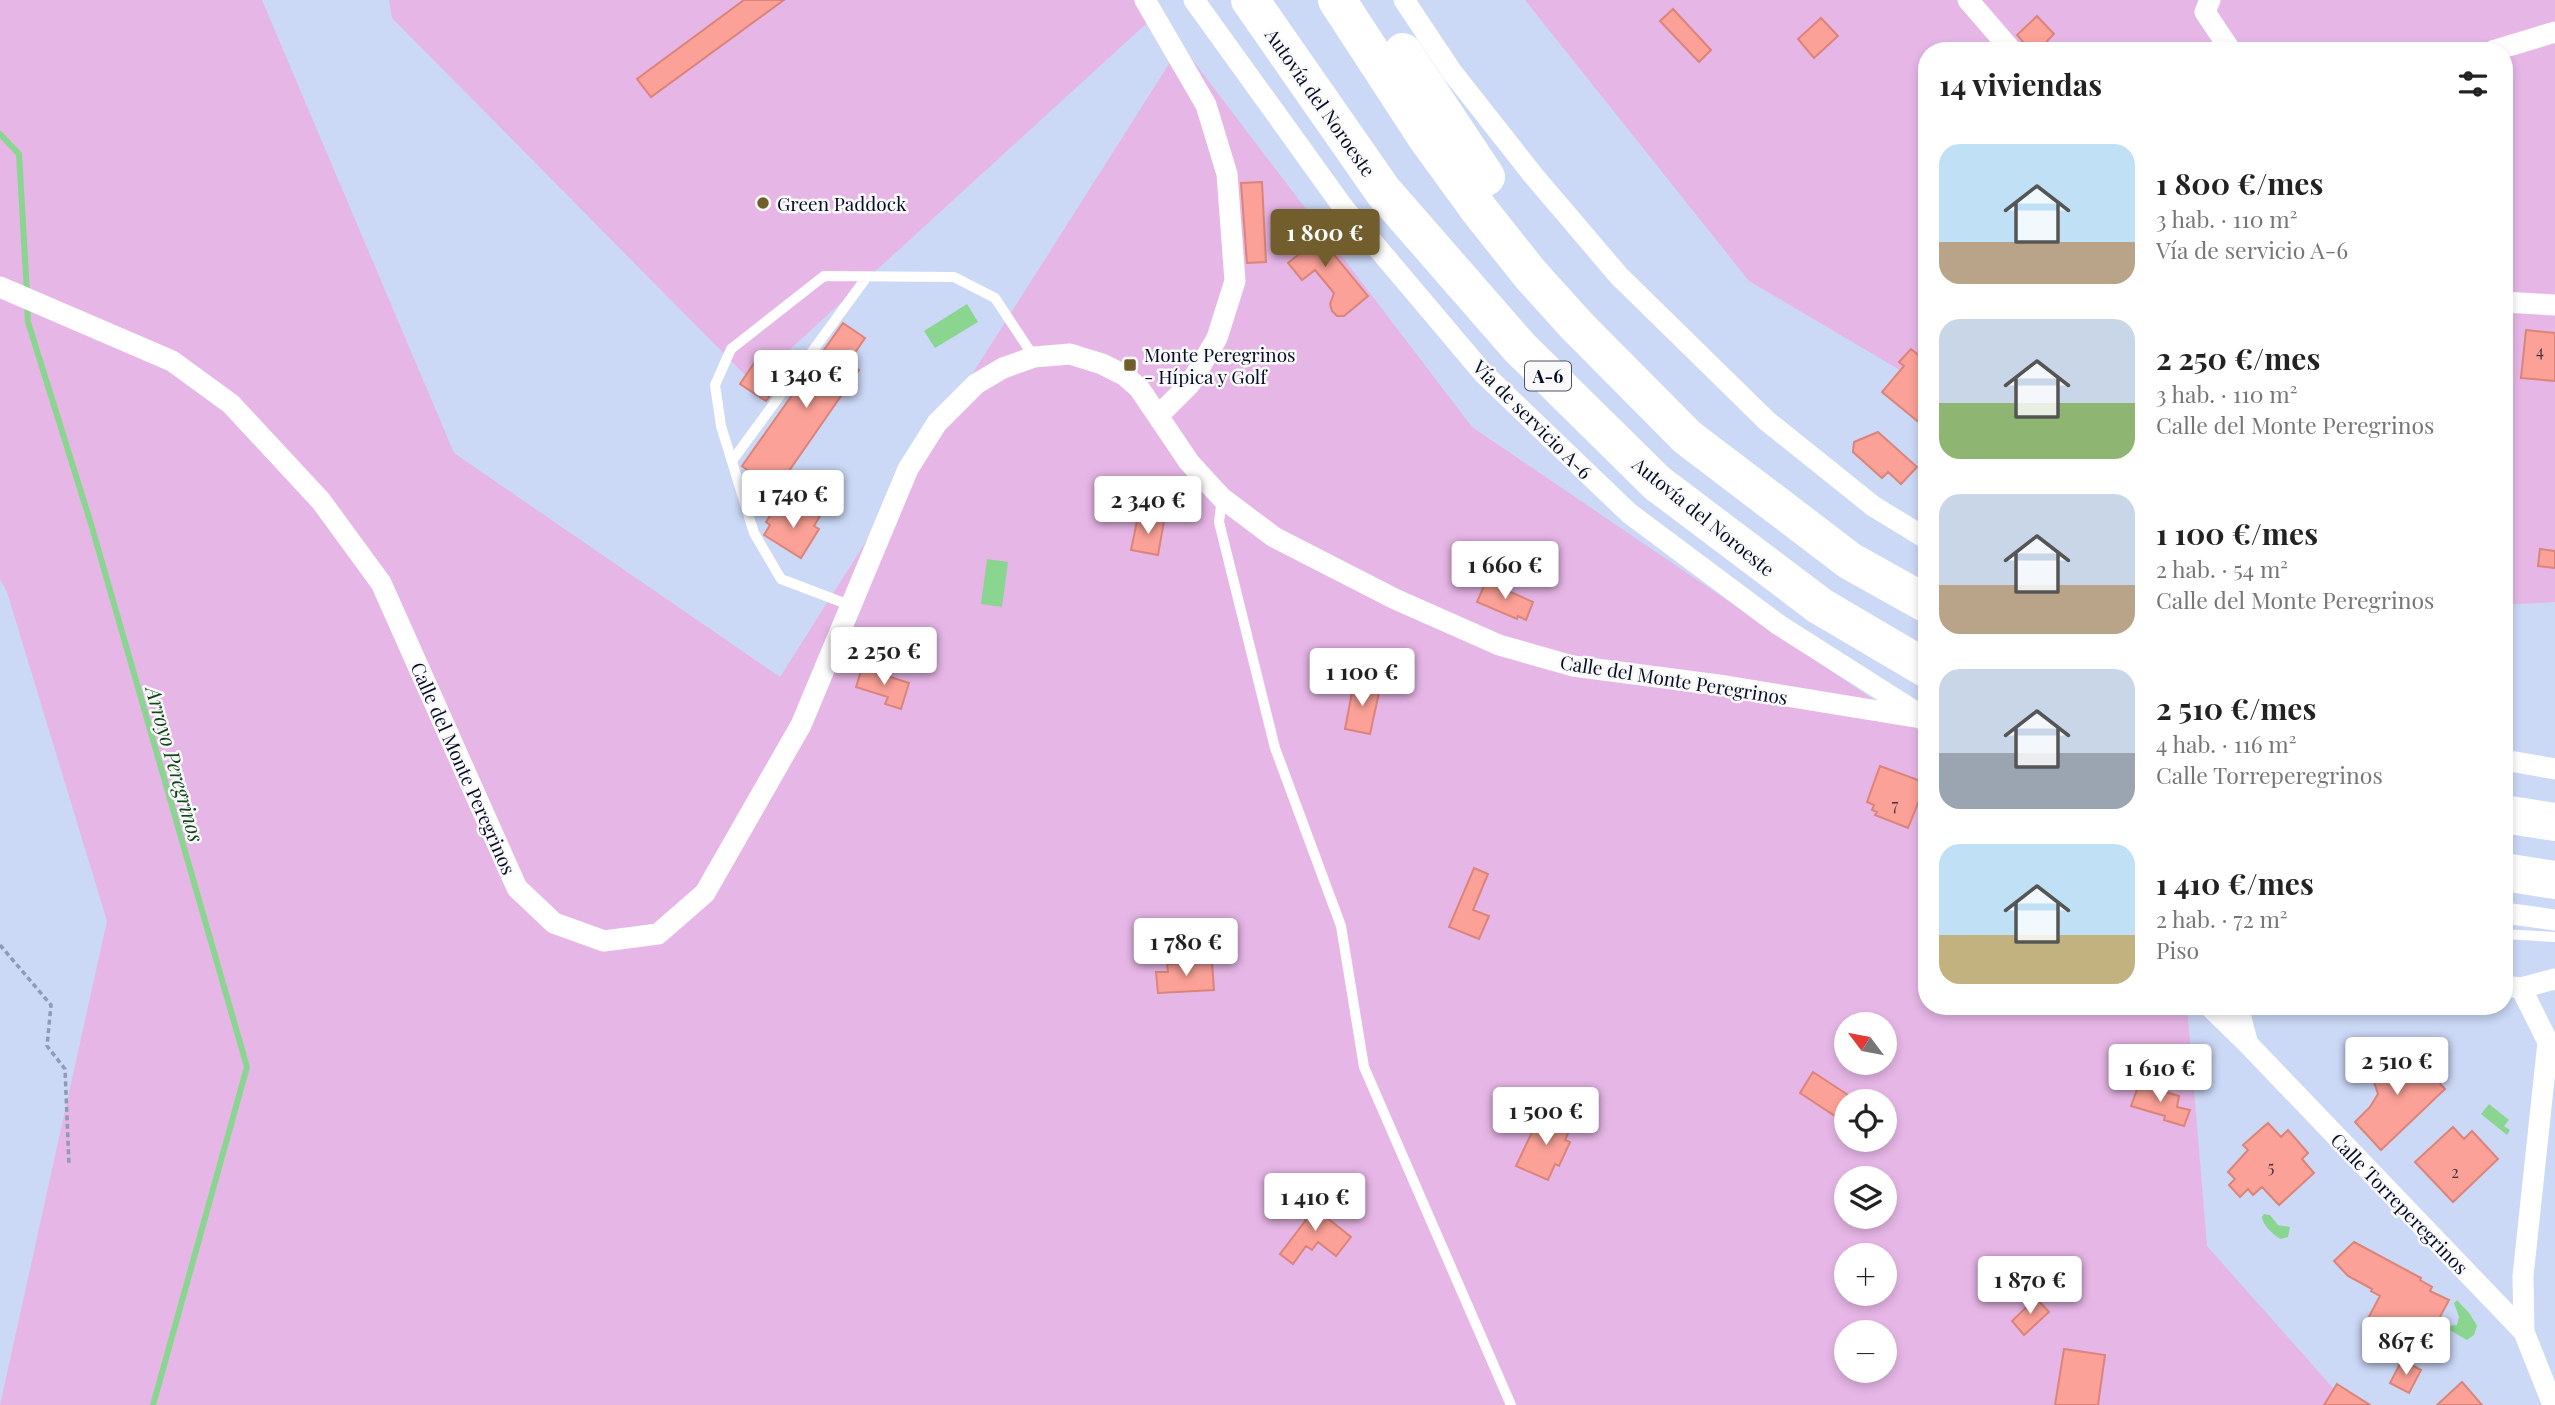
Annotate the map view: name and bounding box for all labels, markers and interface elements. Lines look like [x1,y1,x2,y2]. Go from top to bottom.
street label: Autovía del Noroeste [1259,22,1382,181]
text: 14 viviendas [1939,64,2102,104]
icon: filters [2454,65,2492,103]
text: 1 800 €/mes [2156,163,2323,203]
icon: home [1995,172,2079,256]
place label: Green Paddock [777,190,907,216]
marker: Green Paddock [755,195,771,211]
text: 3 hab. · 110 m² [2156,203,2297,234]
pin: 1 800 € [1260,210,1390,269]
text: 1 800 € [1287,216,1363,247]
text: Vía de servicio A-6 [2156,234,2348,265]
text: 2 250 €/mes [2156,338,2320,378]
house number: 4 [2536,340,2544,361]
place label: Monte Peregrinos - Hípica y Golf [1144,341,1296,389]
icon: home [1995,347,2079,431]
pin: 1 340 € [741,350,871,410]
street label: Vía de servicio A-6 [1467,353,1598,484]
text: 1 340 € [770,357,842,388]
marker: Monte Peregrinos - Hípica y Golf [1122,357,1138,373]
road number: A-6 [1525,362,1571,390]
text: 3 hab. · 110 m² [2156,378,2297,409]
text: Calle del Monte Peregrinos [2156,409,2434,440]
street label: Autovía del Noroeste [1627,450,1780,581]
pin: 1 740 € [728,470,858,530]
pin: 2 340 € [1083,476,1213,536]
text: 1 740 € [758,477,828,508]
text: 2 340 € [1110,483,1186,514]
text: 1 100 €/mes [2156,513,2318,553]
icon: home [1995,522,2079,606]
pin: 1 660 € [1440,542,1570,601]
text: 1 660 € [1468,548,1542,579]
text: 2 hab. · 54 m² [2156,553,2288,584]
text: Calle del Monte Peregrinos [2156,584,2434,615]
pin: 2 250 € [819,628,949,687]
text: 2 250 € [847,634,921,665]
pin: 1 100 € [1297,648,1427,708]
street label: Calle del Monte Peregrinos [1558,648,1790,710]
text: 1 100 € [1326,655,1398,686]
street label: Calle del Monte Peregrinos [405,658,523,878]
water label: Arroyo Peregrinos [140,681,212,845]
text: 2 510 €/mes [2156,688,2316,728]
icon: home [1995,697,2079,781]
text: 4 hab. · 116 m² [2156,728,2296,759]
text: Calle Torreperegrinos [2156,759,2383,790]
house number: 7 [1892,794,1899,815]
text: 1 410 €/mes [2156,863,2314,903]
icon: home [1995,872,2079,956]
text: 2 hab. · 72 m² [2156,903,2288,934]
pin: 1 780 € [1121,918,1251,978]
text: 1 780 € [1150,925,1222,956]
text: Piso [2156,934,2199,965]
north arrow [1834,1012,1897,1074]
map controls [1834,1012,1897,1383]
pin: 2 510 € [2332,1038,2462,1097]
pin: 1 610 € [2095,1044,2225,1104]
text: 2 510 € [2361,1044,2433,1075]
text: 1 610 € [2125,1051,2195,1082]
pin: 1 500 € [1481,1088,1611,1147]
button: locate [1834,1089,1897,1152]
text: 1 500 € [1509,1094,1583,1125]
street label: Calle Torreperegrinos [2326,1127,2474,1279]
house number: 5 [2268,1156,2274,1177]
house number: 2 [2451,1161,2459,1182]
button: layers [1834,1166,1897,1229]
pin: 1 410 € [1250,1174,1380,1233]
text: 1 410 € [1280,1180,1350,1211]
button: + [1834,1243,1897,1306]
pin: 1 870 € [1965,1256,2095,1316]
text: 1 870 € [1994,1263,2066,1294]
pin: 867 € [2357,1318,2455,1377]
button: − [1834,1320,1897,1383]
text: 867 € [2378,1324,2434,1355]

